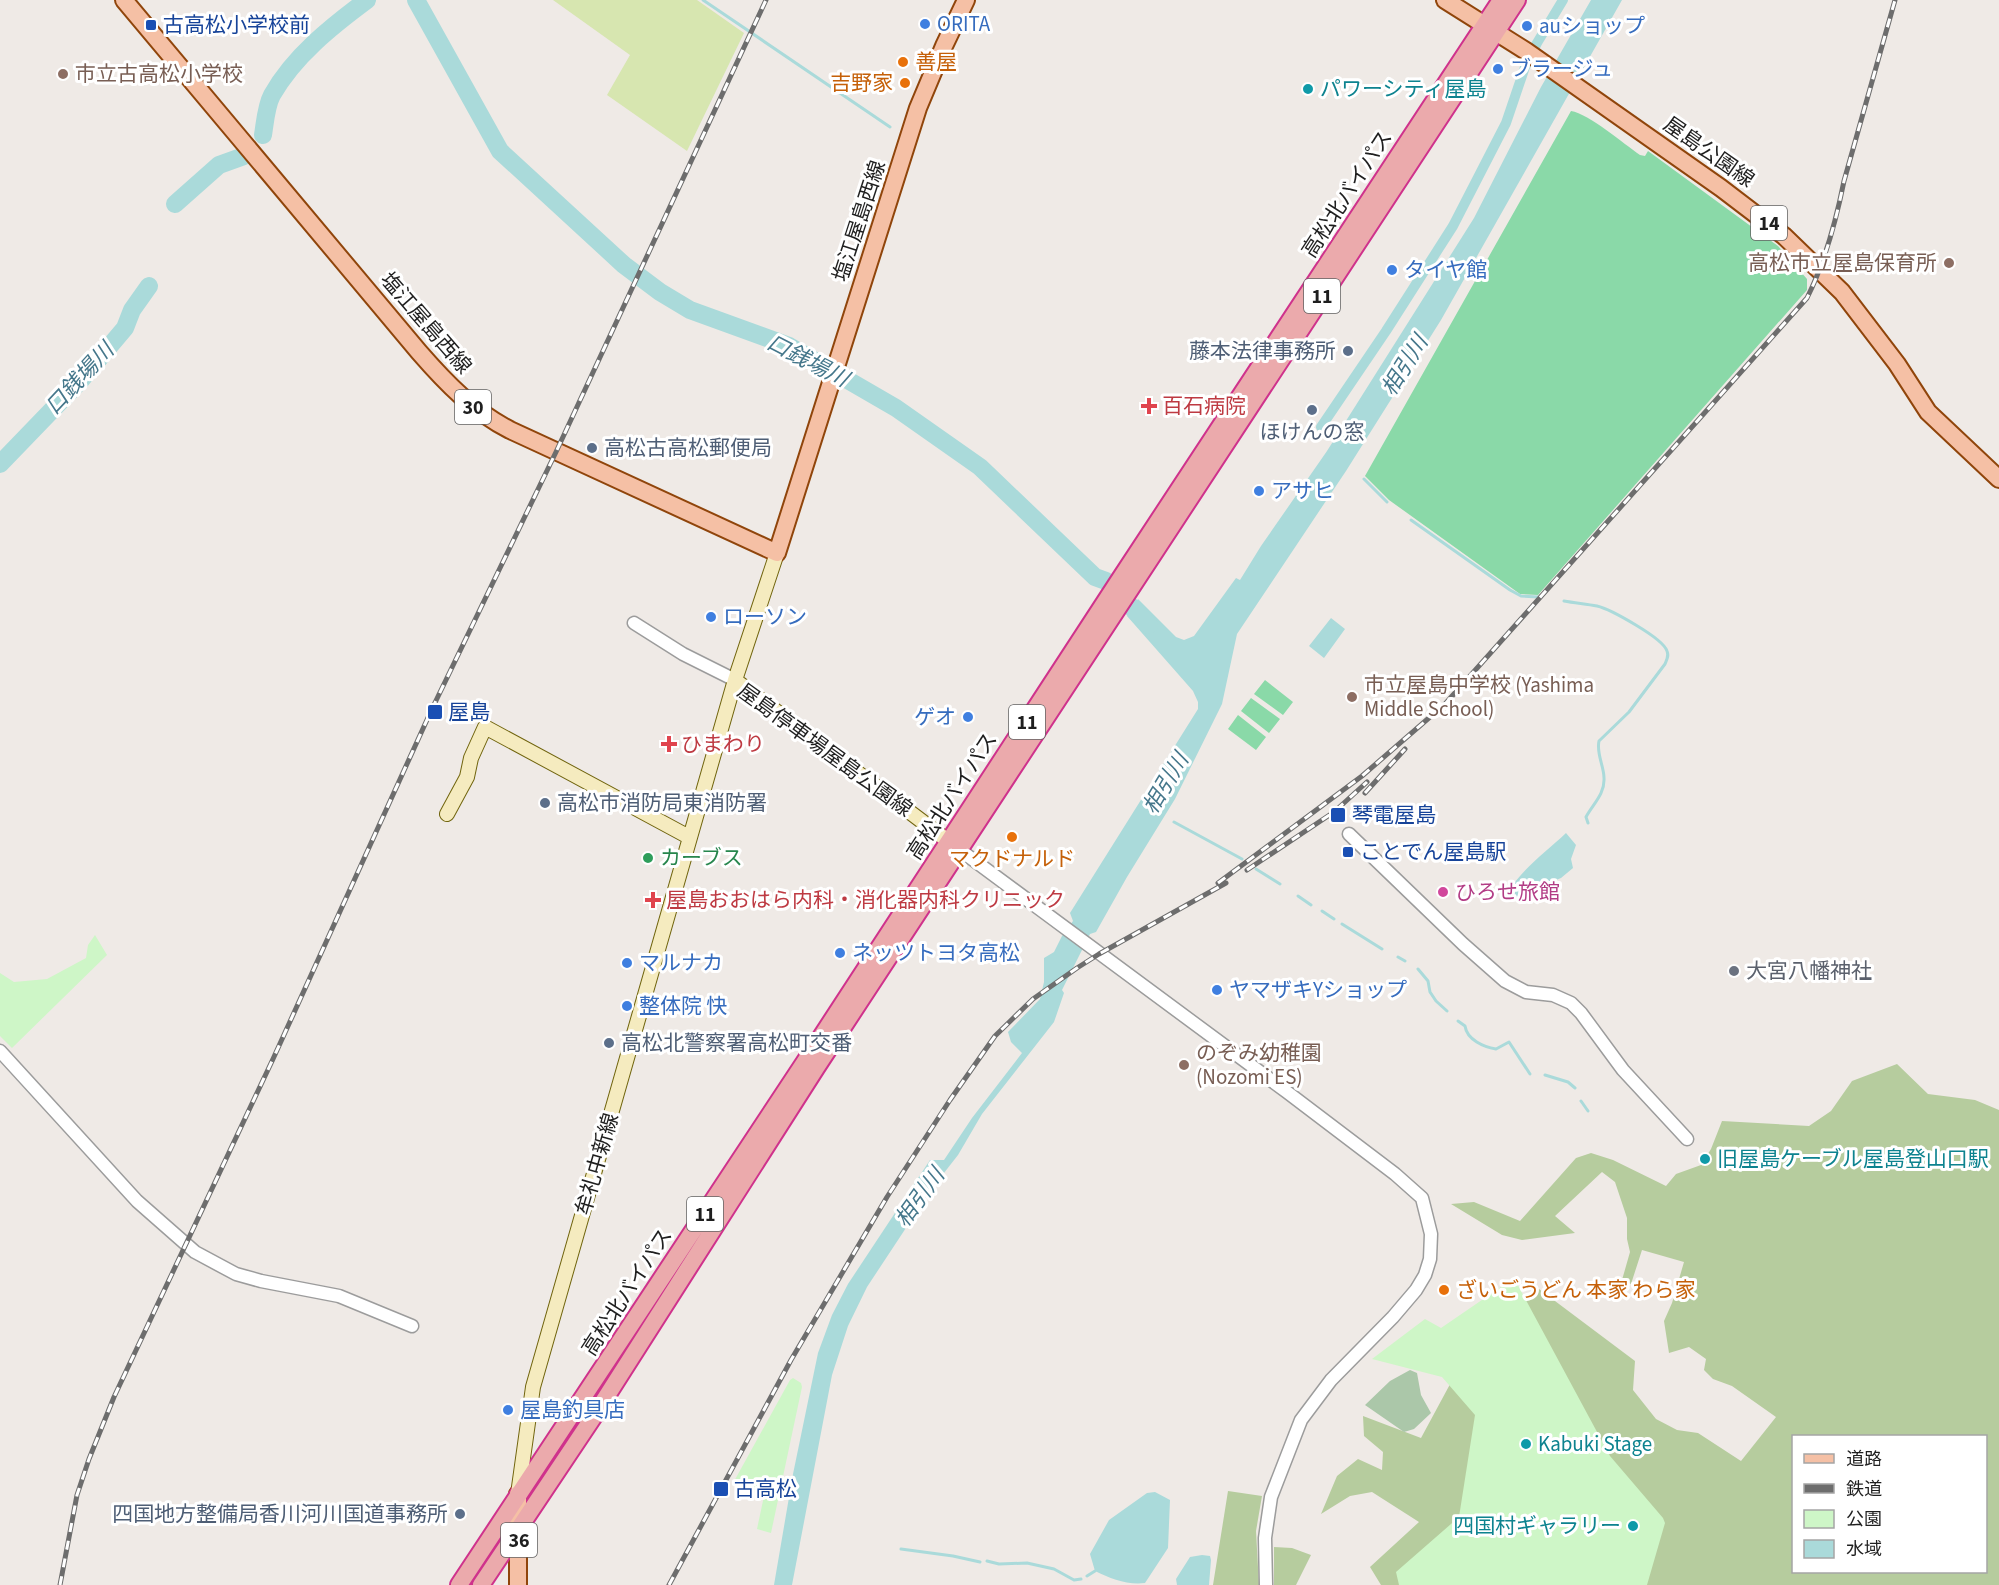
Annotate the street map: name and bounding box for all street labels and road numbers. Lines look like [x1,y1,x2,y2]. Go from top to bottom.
street label: 屋島公園線 [1657,110,1761,194]
street label: 高松北バイパス [1294,124,1400,264]
street label: 塩江屋島西線 [825,156,893,286]
road number: 14 [1751,206,1787,240]
street label: 塩江屋島西線 [373,266,479,380]
road number: 11 [1304,279,1340,313]
road number: 30 [455,390,491,424]
street label: 屋島停車場屋島公園線 [731,676,919,824]
road number: 11 [1009,705,1045,739]
street label: 高松北バイパス [899,726,1005,866]
street label: 牟礼中新線 [568,1109,626,1219]
road number: 11 [687,1197,723,1231]
street label: 高松北バイパス [574,1222,680,1362]
road number: 36 [501,1523,537,1557]

